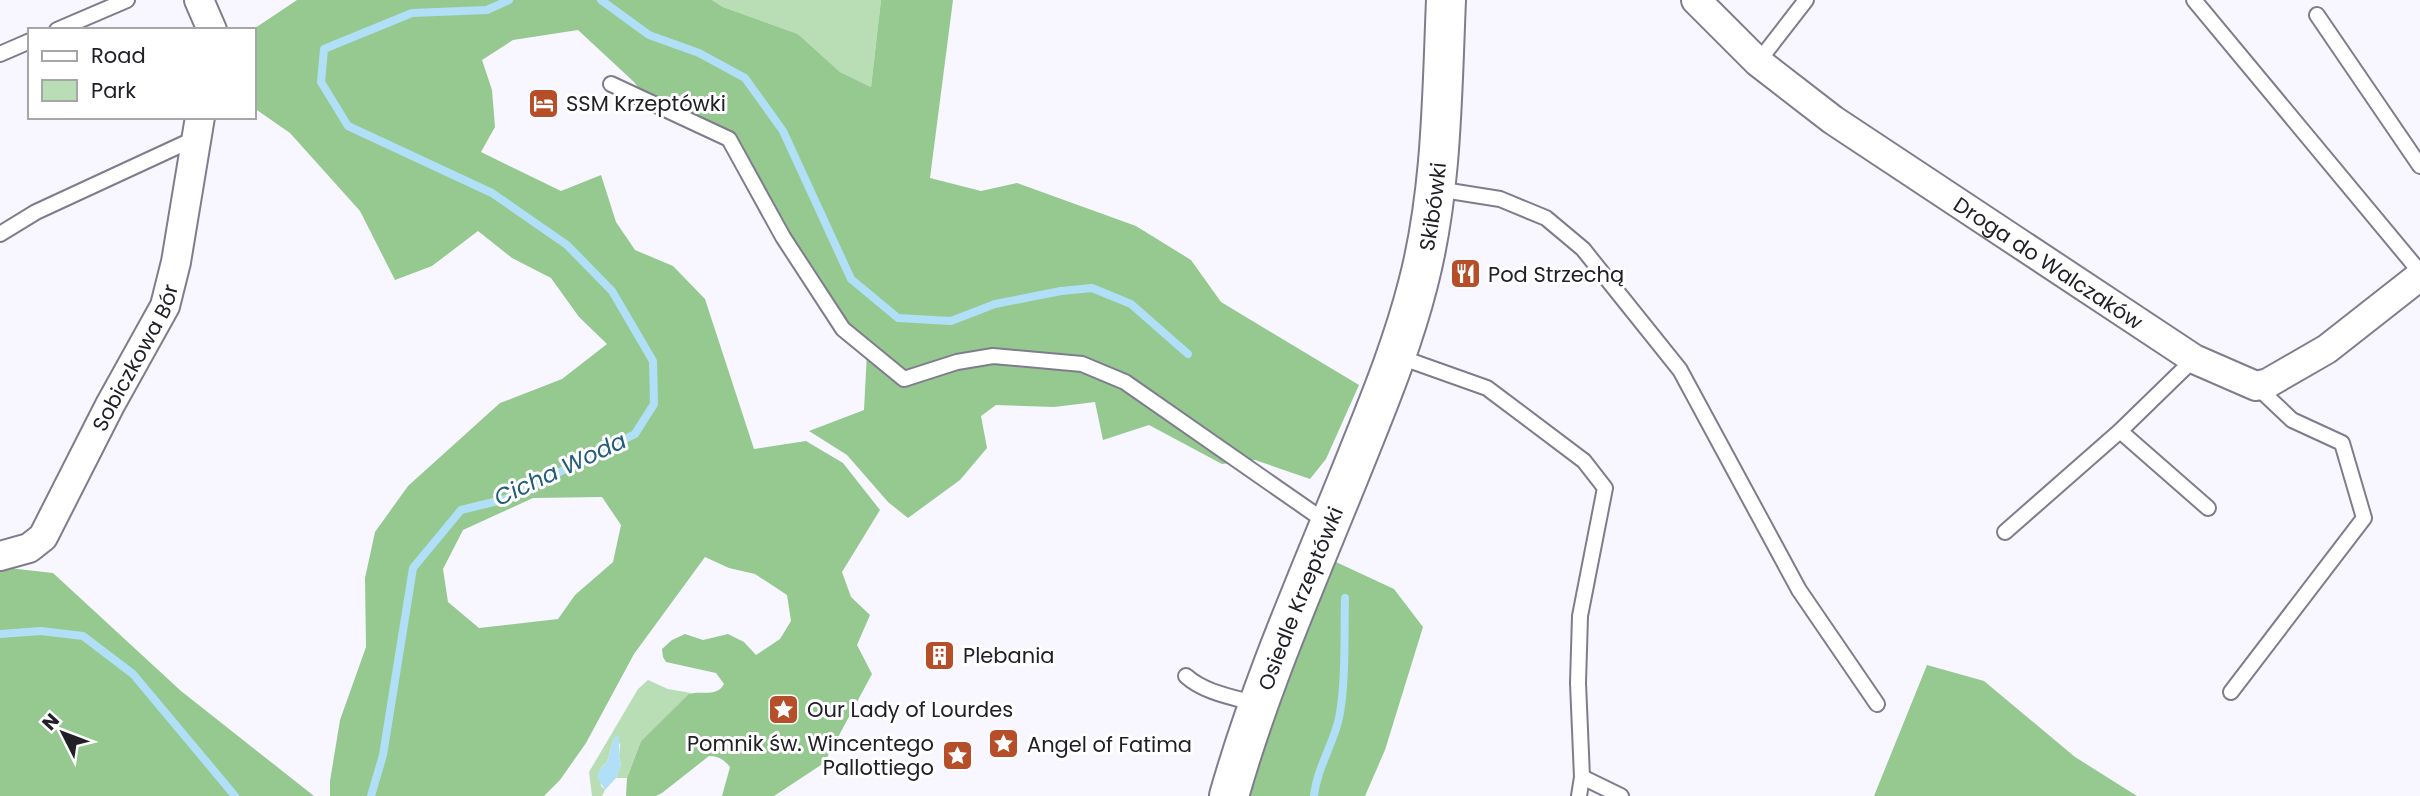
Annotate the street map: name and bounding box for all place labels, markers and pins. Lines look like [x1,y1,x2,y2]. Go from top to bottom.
hotel icon: SSM Krzeptówki [526,86,560,120]
place label: SSM Krzeptówki [566,89,726,118]
restaurant icon: Pod Strzechą [1448,257,1482,291]
place label: Pod Strzechą [1488,260,1624,289]
building icon: Plebania [923,638,957,672]
place label: Plebania [963,641,1055,670]
place icon: Our Lady of Lourdes [767,692,801,726]
place label: Our Lady of Lourdes [807,695,1013,724]
place icon: Angel of Fatima [987,727,1021,761]
place label: Pomnik św. Wincentego Pallottiego [687,729,934,782]
place label: Angel of Fatima [1027,730,1192,759]
place icon: Pomnik św. Wincentego Pallottiego [940,738,974,772]

